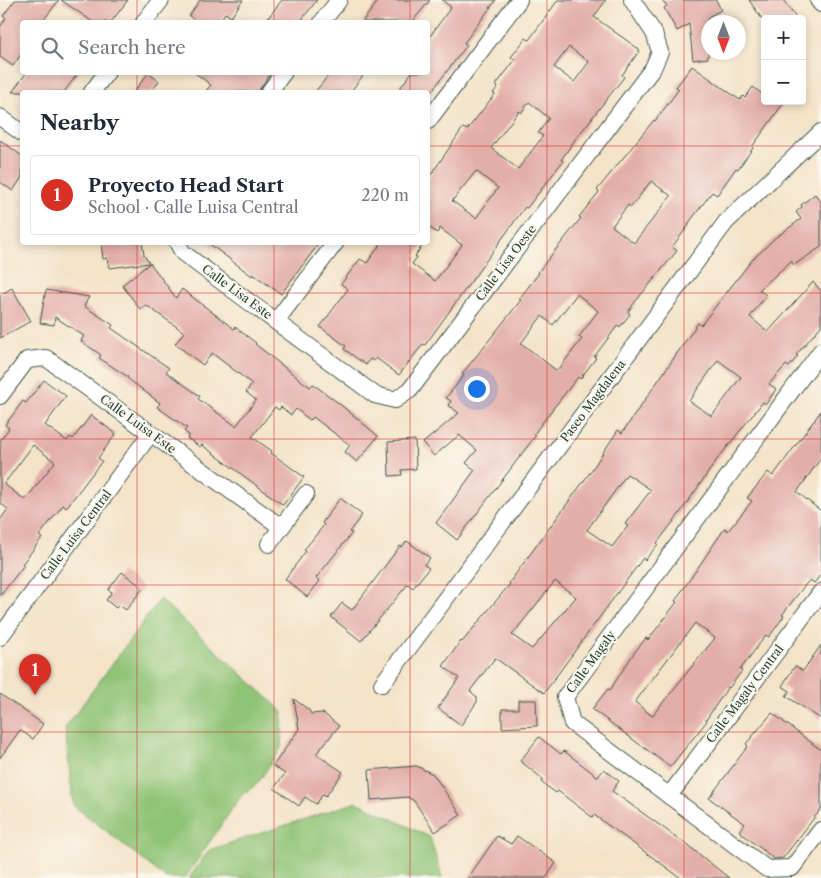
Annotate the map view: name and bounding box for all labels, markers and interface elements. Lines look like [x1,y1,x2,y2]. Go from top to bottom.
north arrow [701,15,746,60]
map controls [761,15,806,105]
button: + [761,15,806,60]
search box [20,20,430,75]
icon: search [38,34,66,62]
text: Search here [78,36,186,59]
button: − [761,60,806,105]
text: Nearby [40,110,119,135]
text: Proyecto Head Start [88,174,284,197]
text: 1 [53,185,61,205]
text: 220 m [361,185,409,205]
text: School · Calle Luisa Central [88,197,298,217]
street label: Calle Lisa Oeste [472,221,539,304]
street label: Calle Lisa Este [199,261,276,322]
street label: Paseo Magdalena [557,356,629,445]
your location [464,376,490,402]
street label: Calle Luisa Este [97,391,180,456]
street label: Calle Luisa Central [37,486,115,583]
street label: Calle Magaly [563,627,619,696]
street label: Calle Magaly Central [703,641,787,746]
pin: 1 [19,654,51,695]

